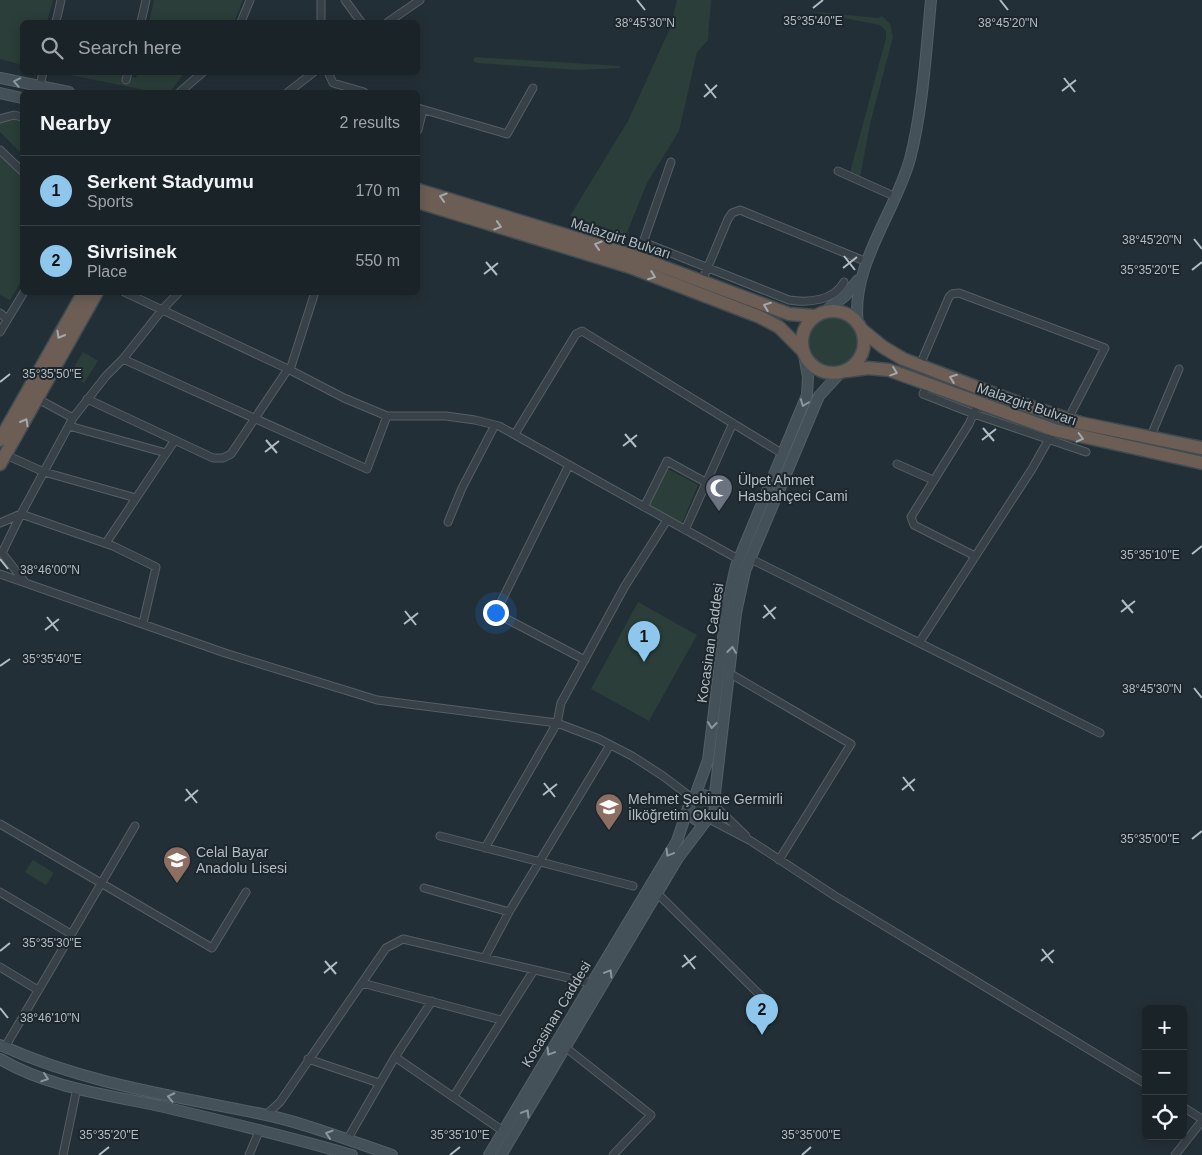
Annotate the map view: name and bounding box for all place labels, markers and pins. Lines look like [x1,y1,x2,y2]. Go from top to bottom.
place label: Ülpet Ahmet Hasbahçeci Cami [738,471,848,504]
mosque icon: Ülpet Ahmet Hasbahçeci Cami [704,473,734,512]
pin: 1 [628,621,660,662]
place label: Mehmet Şehime Germirli İlköğretim Okulu [628,791,783,823]
school or university icon: Mehmet Şehime Germirli İlköğretim Okulu [594,792,624,831]
place label: Celal Bayar Anadolu Lisesi [196,844,287,876]
school or university icon: Celal Bayar Anadolu Lisesi [162,845,192,884]
pin: 2 [746,994,778,1035]

